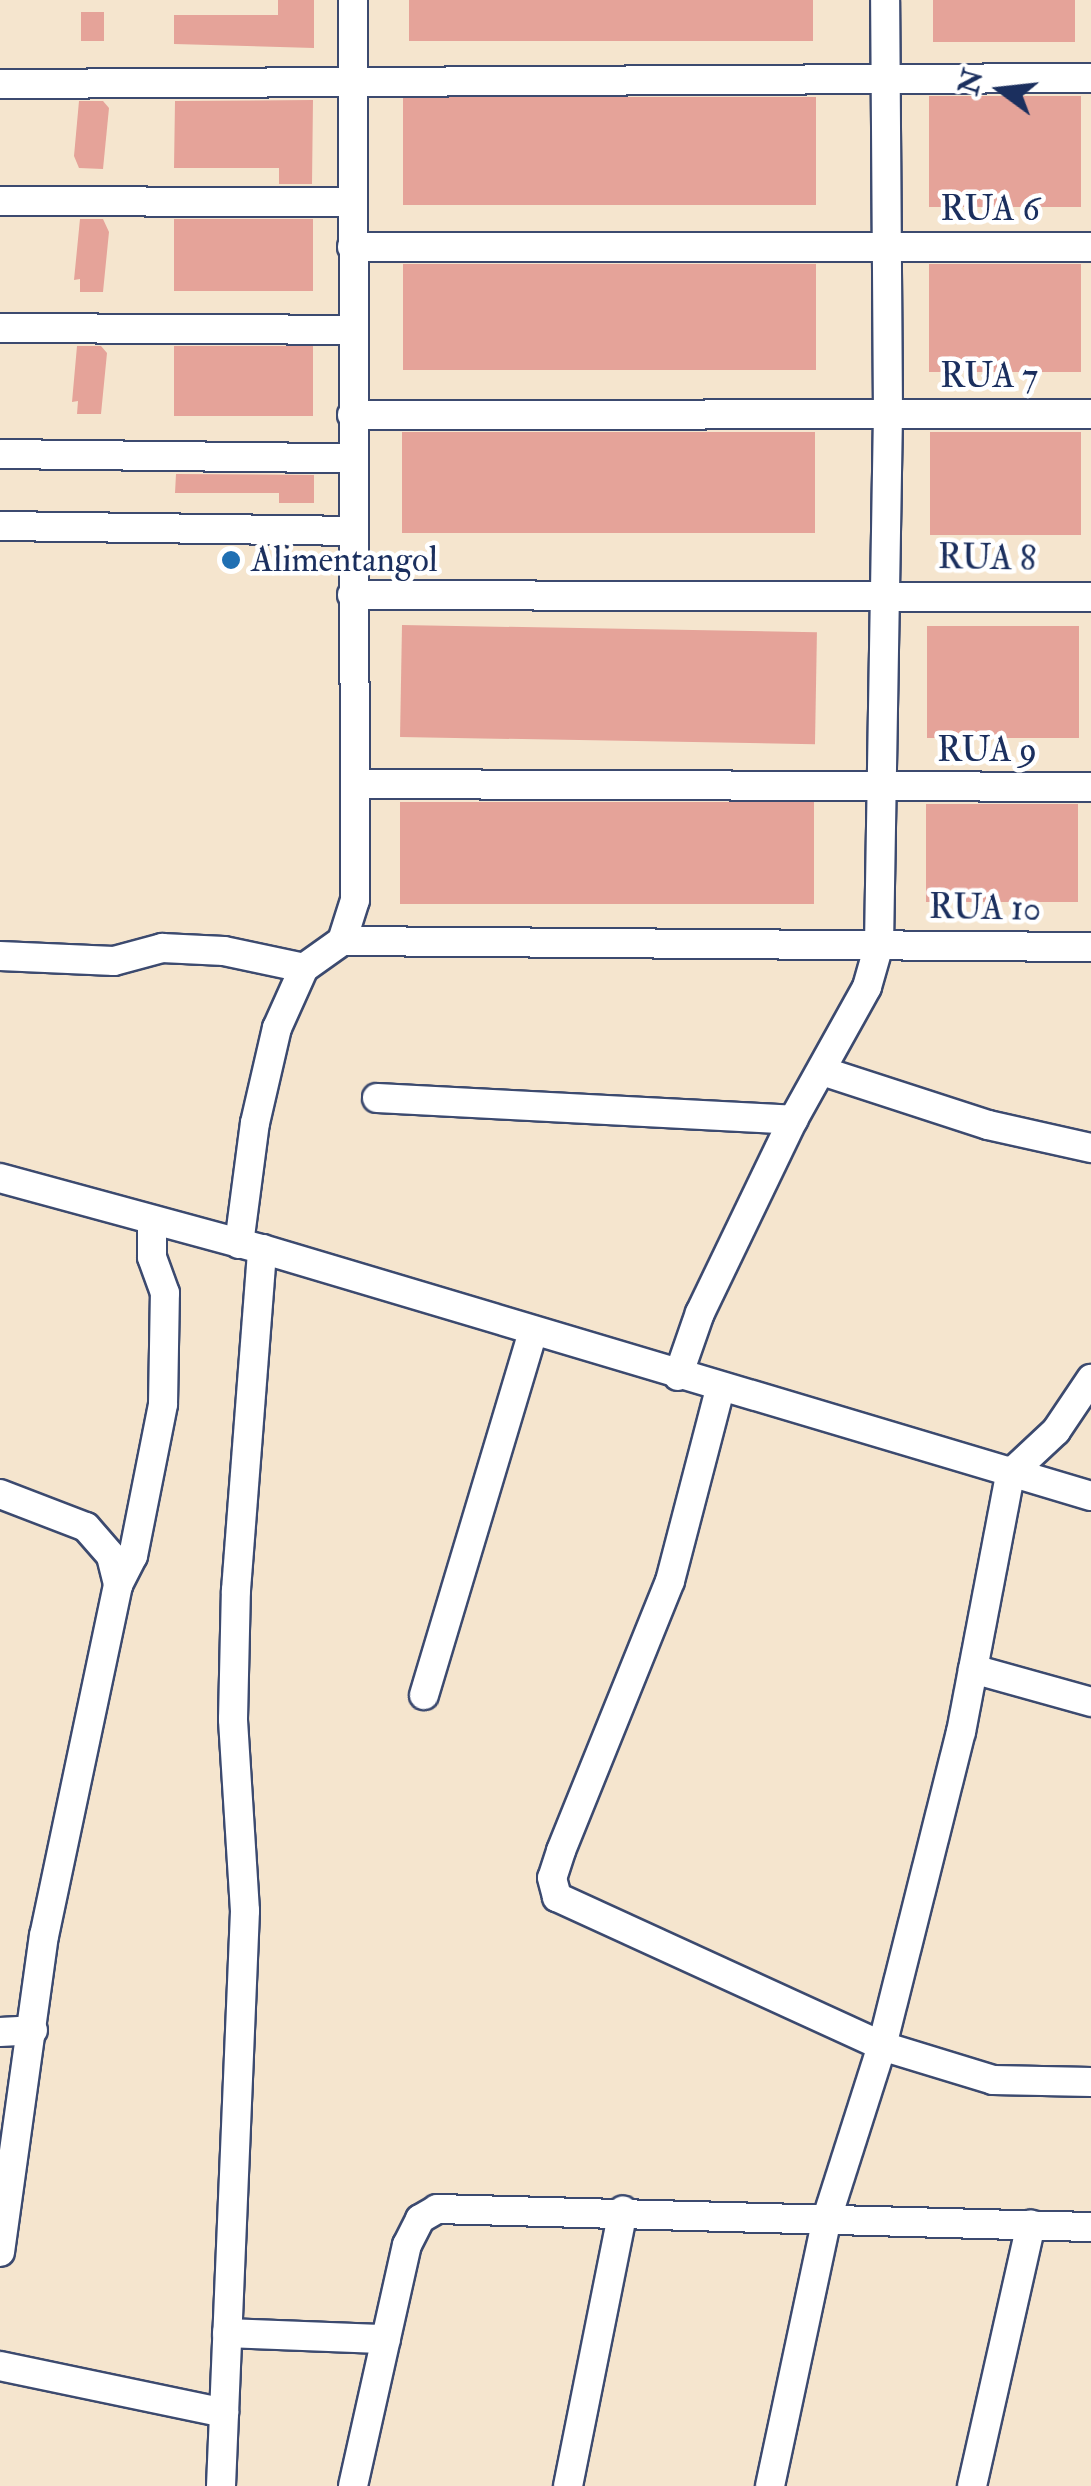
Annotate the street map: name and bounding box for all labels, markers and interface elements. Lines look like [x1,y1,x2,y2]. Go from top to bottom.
north arrow [951,40,1051,140]
text: N [951,65,992,99]
street label: RUA 6 [940,188,1040,230]
street label: RUA 7 [940,355,1038,397]
street label: RUA 8 [937,536,1037,580]
place label: Alimentangol [251,539,438,581]
marker: Alimentangol [220,549,242,571]
street label: RUA 9 [937,729,1037,771]
street label: RUA 10 [929,886,1041,930]

